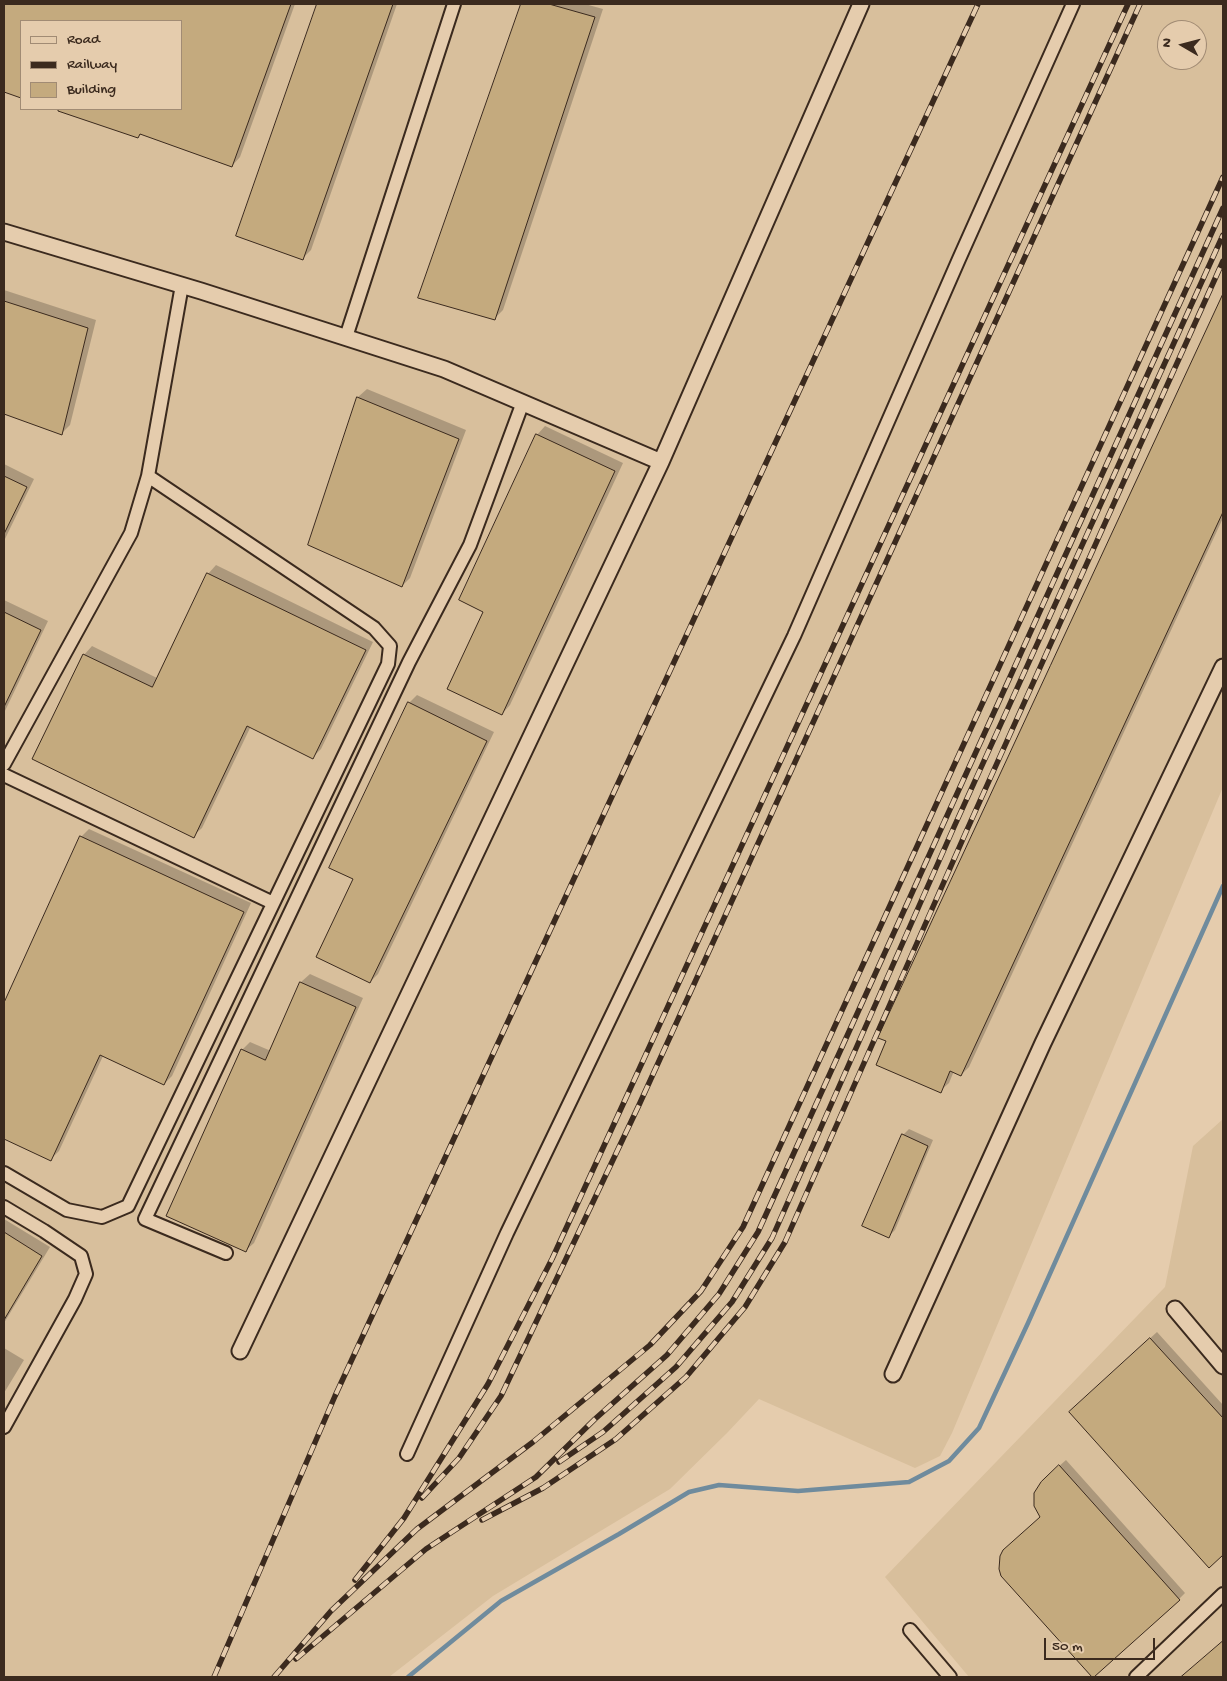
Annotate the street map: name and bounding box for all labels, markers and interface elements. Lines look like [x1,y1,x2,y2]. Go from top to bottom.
legend [20,20,182,110]
north arrow [1157,20,1207,70]
text: Road [67,31,100,49]
text: N [1159,37,1177,49]
text: Railway [67,56,117,74]
text: Building [67,81,116,99]
scale bar [1047,1628,1158,1660]
text: 50 m [1052,1638,1083,1656]

